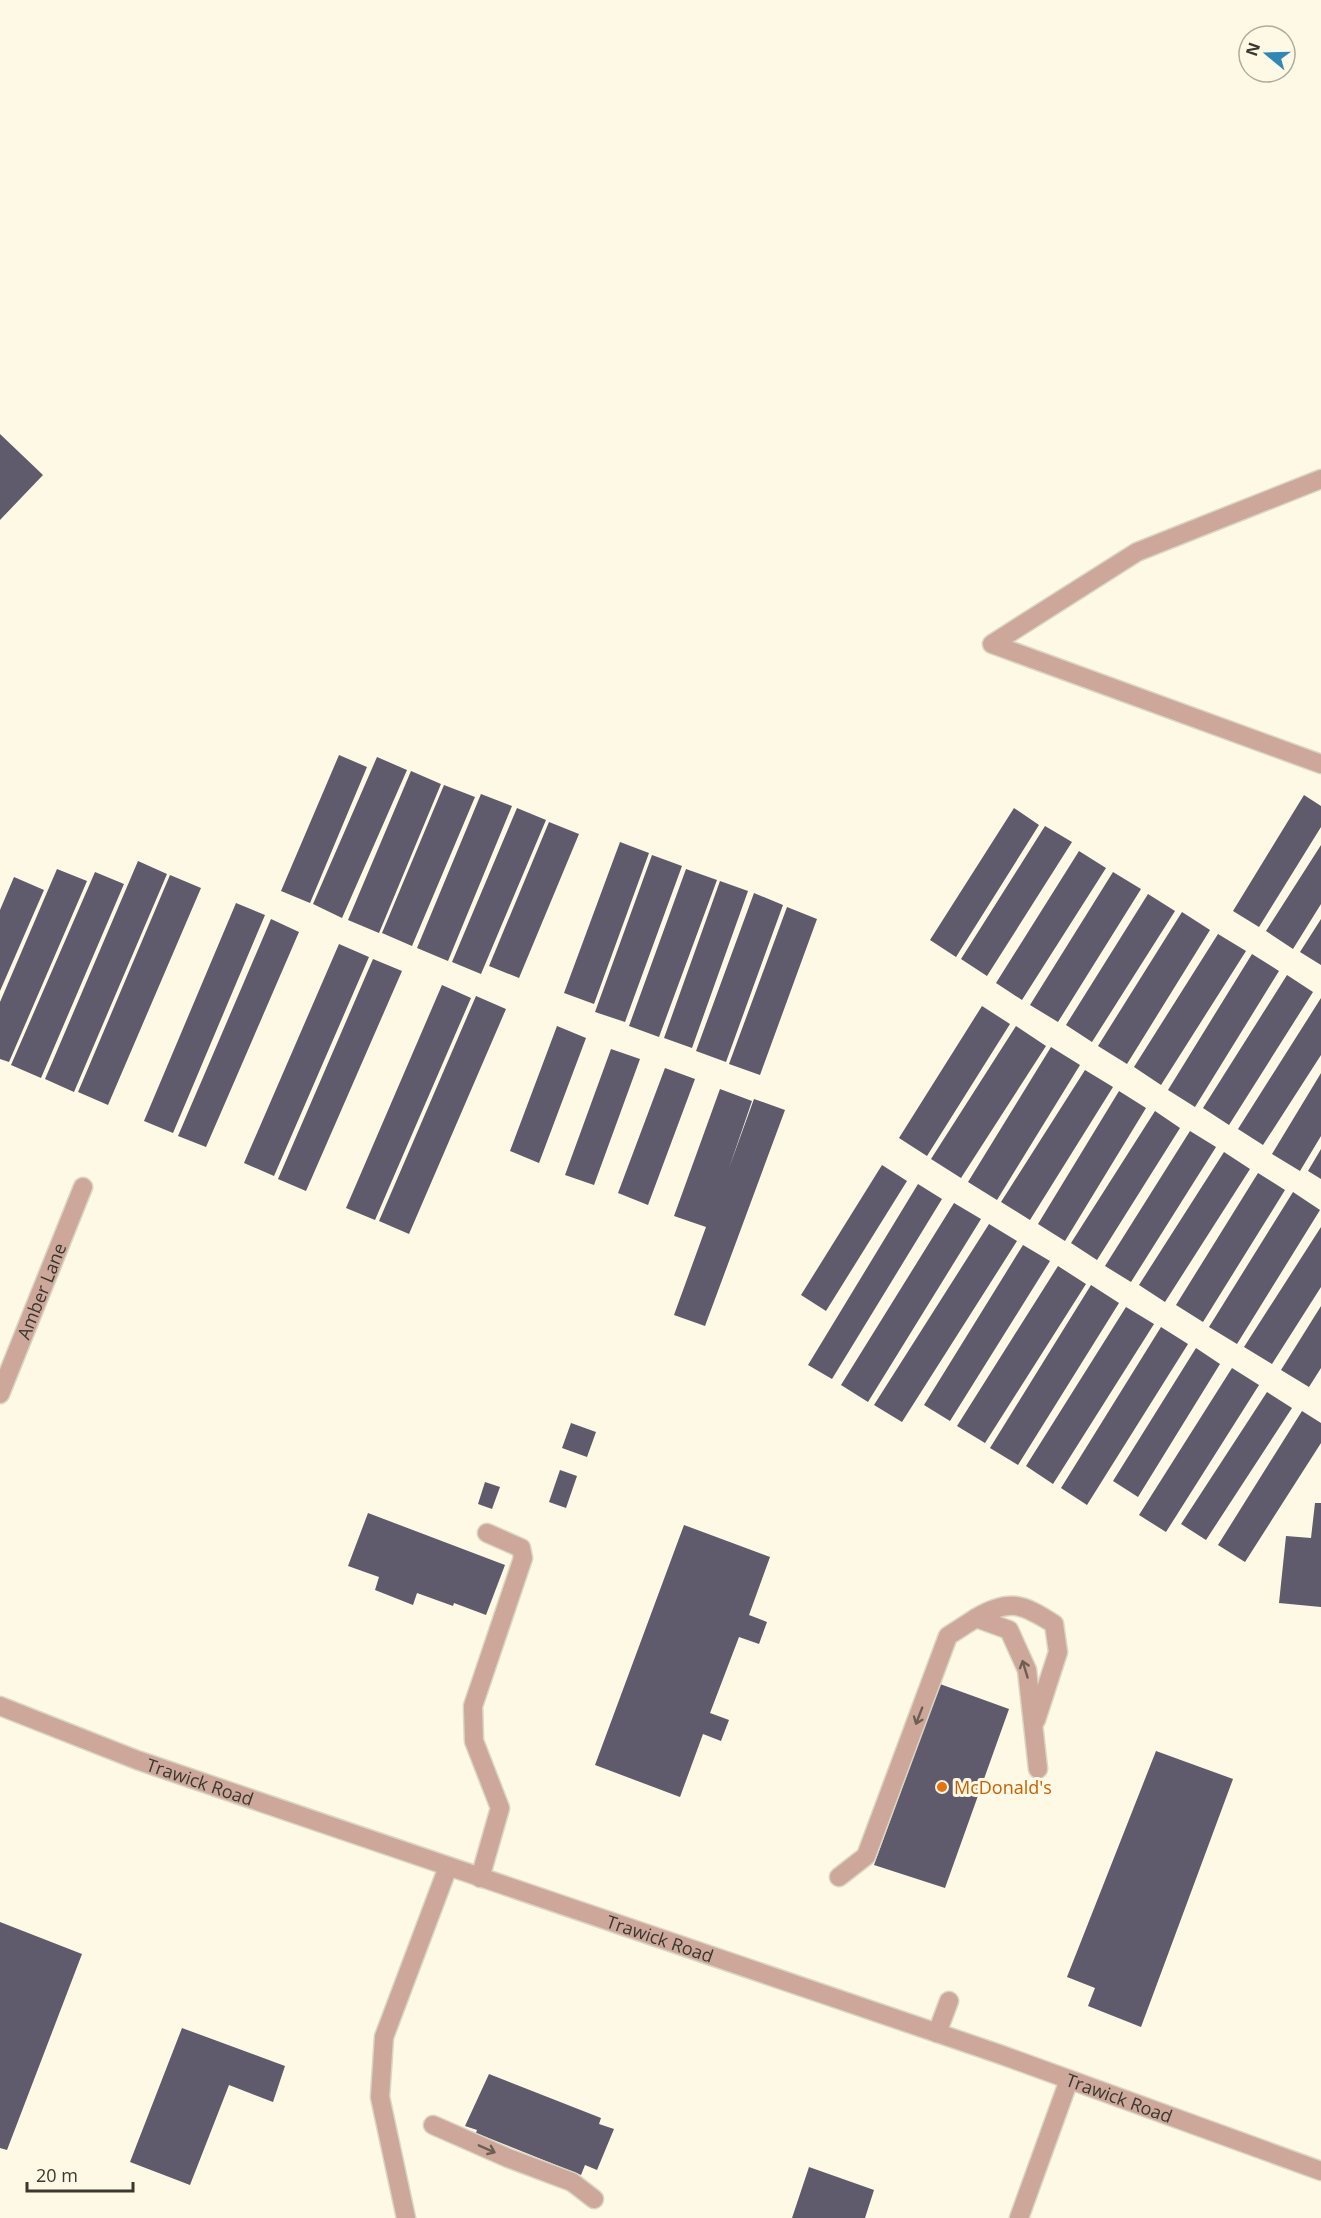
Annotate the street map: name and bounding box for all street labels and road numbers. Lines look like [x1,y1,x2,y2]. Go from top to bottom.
street label: Amber Lane [11,1239,71,1343]
street label: Trawick Road [144,1752,257,1811]
street label: Trawick Road [603,1909,717,1968]
street label: Trawick Road [1063,2067,1176,2128]

